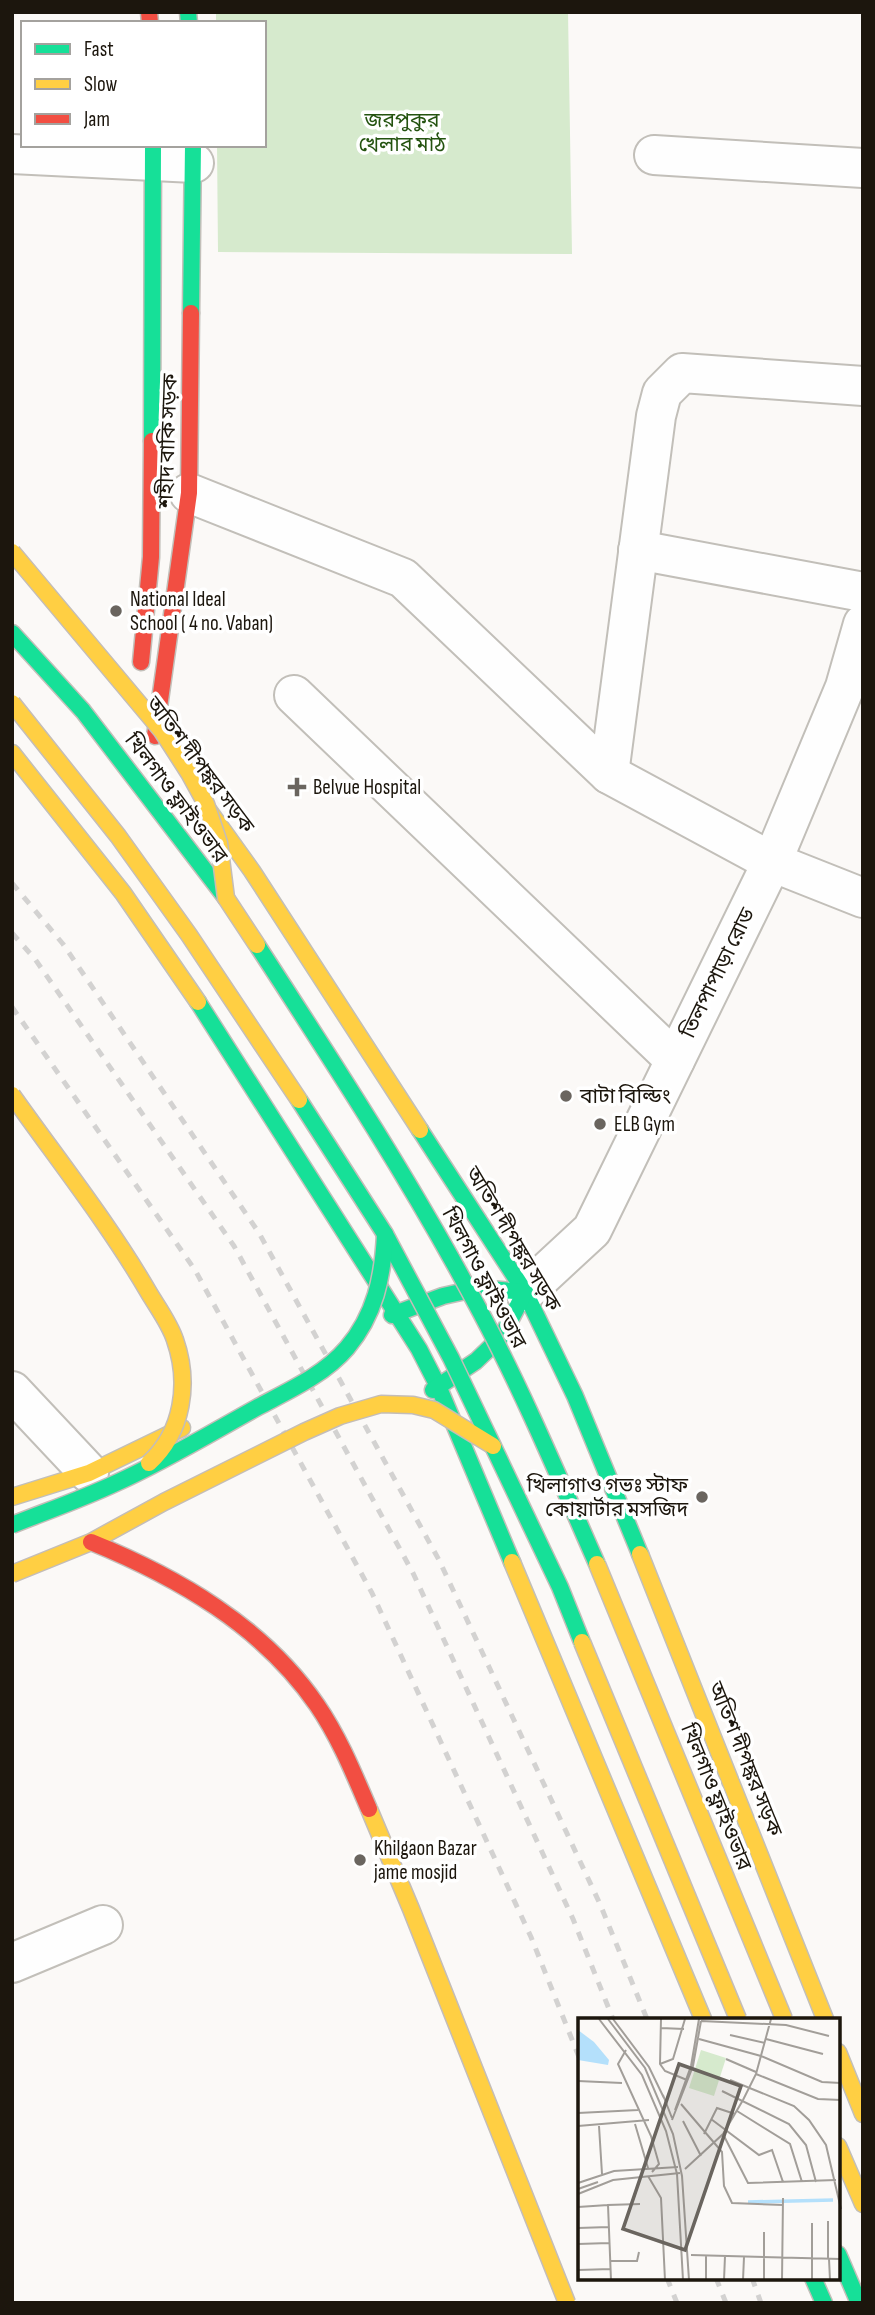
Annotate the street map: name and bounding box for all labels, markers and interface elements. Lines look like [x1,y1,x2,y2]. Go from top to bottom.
legend [21,21,266,147]
text: Fast [84,37,114,62]
text: Slow [84,72,118,97]
text: Jam [83,107,110,132]
park label: জরপুকুর খেলার মাঠ [358,108,446,157]
street label: শহীদ বাকি সড়ক [153,372,183,510]
place label: National Ideal School ( 4 no. Vaban) [130,587,273,636]
marker: National Ideal School ( 4 no. Vaban) [108,603,124,619]
street label: অতিশ দীপঙ্কর সড়ক [140,691,260,839]
street label: খিলগাও ফ্লাইওভার [119,728,233,868]
place label: Belvue Hospital [313,775,421,800]
marker: Belvue Hospital [287,777,307,797]
street label: তিলপাপাড়া রোড [675,903,761,1043]
place label: বাটা বিল্ডিং [579,1084,671,1109]
marker: বাটা বিল্ডিং [558,1088,574,1104]
place label: ELB Gym [614,1112,675,1137]
marker: ELB Gym [592,1116,608,1132]
street label: অতিশ দীপঙ্কর সড়ক [459,1161,567,1317]
street label: খিলগাও ফ্লাইওভার [436,1203,532,1353]
place label: খিলাগাও গভঃ স্টাফ কোয়ার্টার মসজিদ [526,1473,688,1522]
marker: খিলাগাও গভঃ স্টাফ কোয়ার্টার মসজিদ [694,1489,710,1505]
street label: অতিশ দীপঙ্কর সড়ক [702,1677,788,1841]
street label: খিলগাও ফ্লাইওভার [675,1719,757,1874]
place label: Khilgaon Bazar jame mosjid [373,1836,477,1885]
marker: Khilgaon Bazar jame mosjid [352,1852,368,1868]
inset map [578,2018,840,2280]

